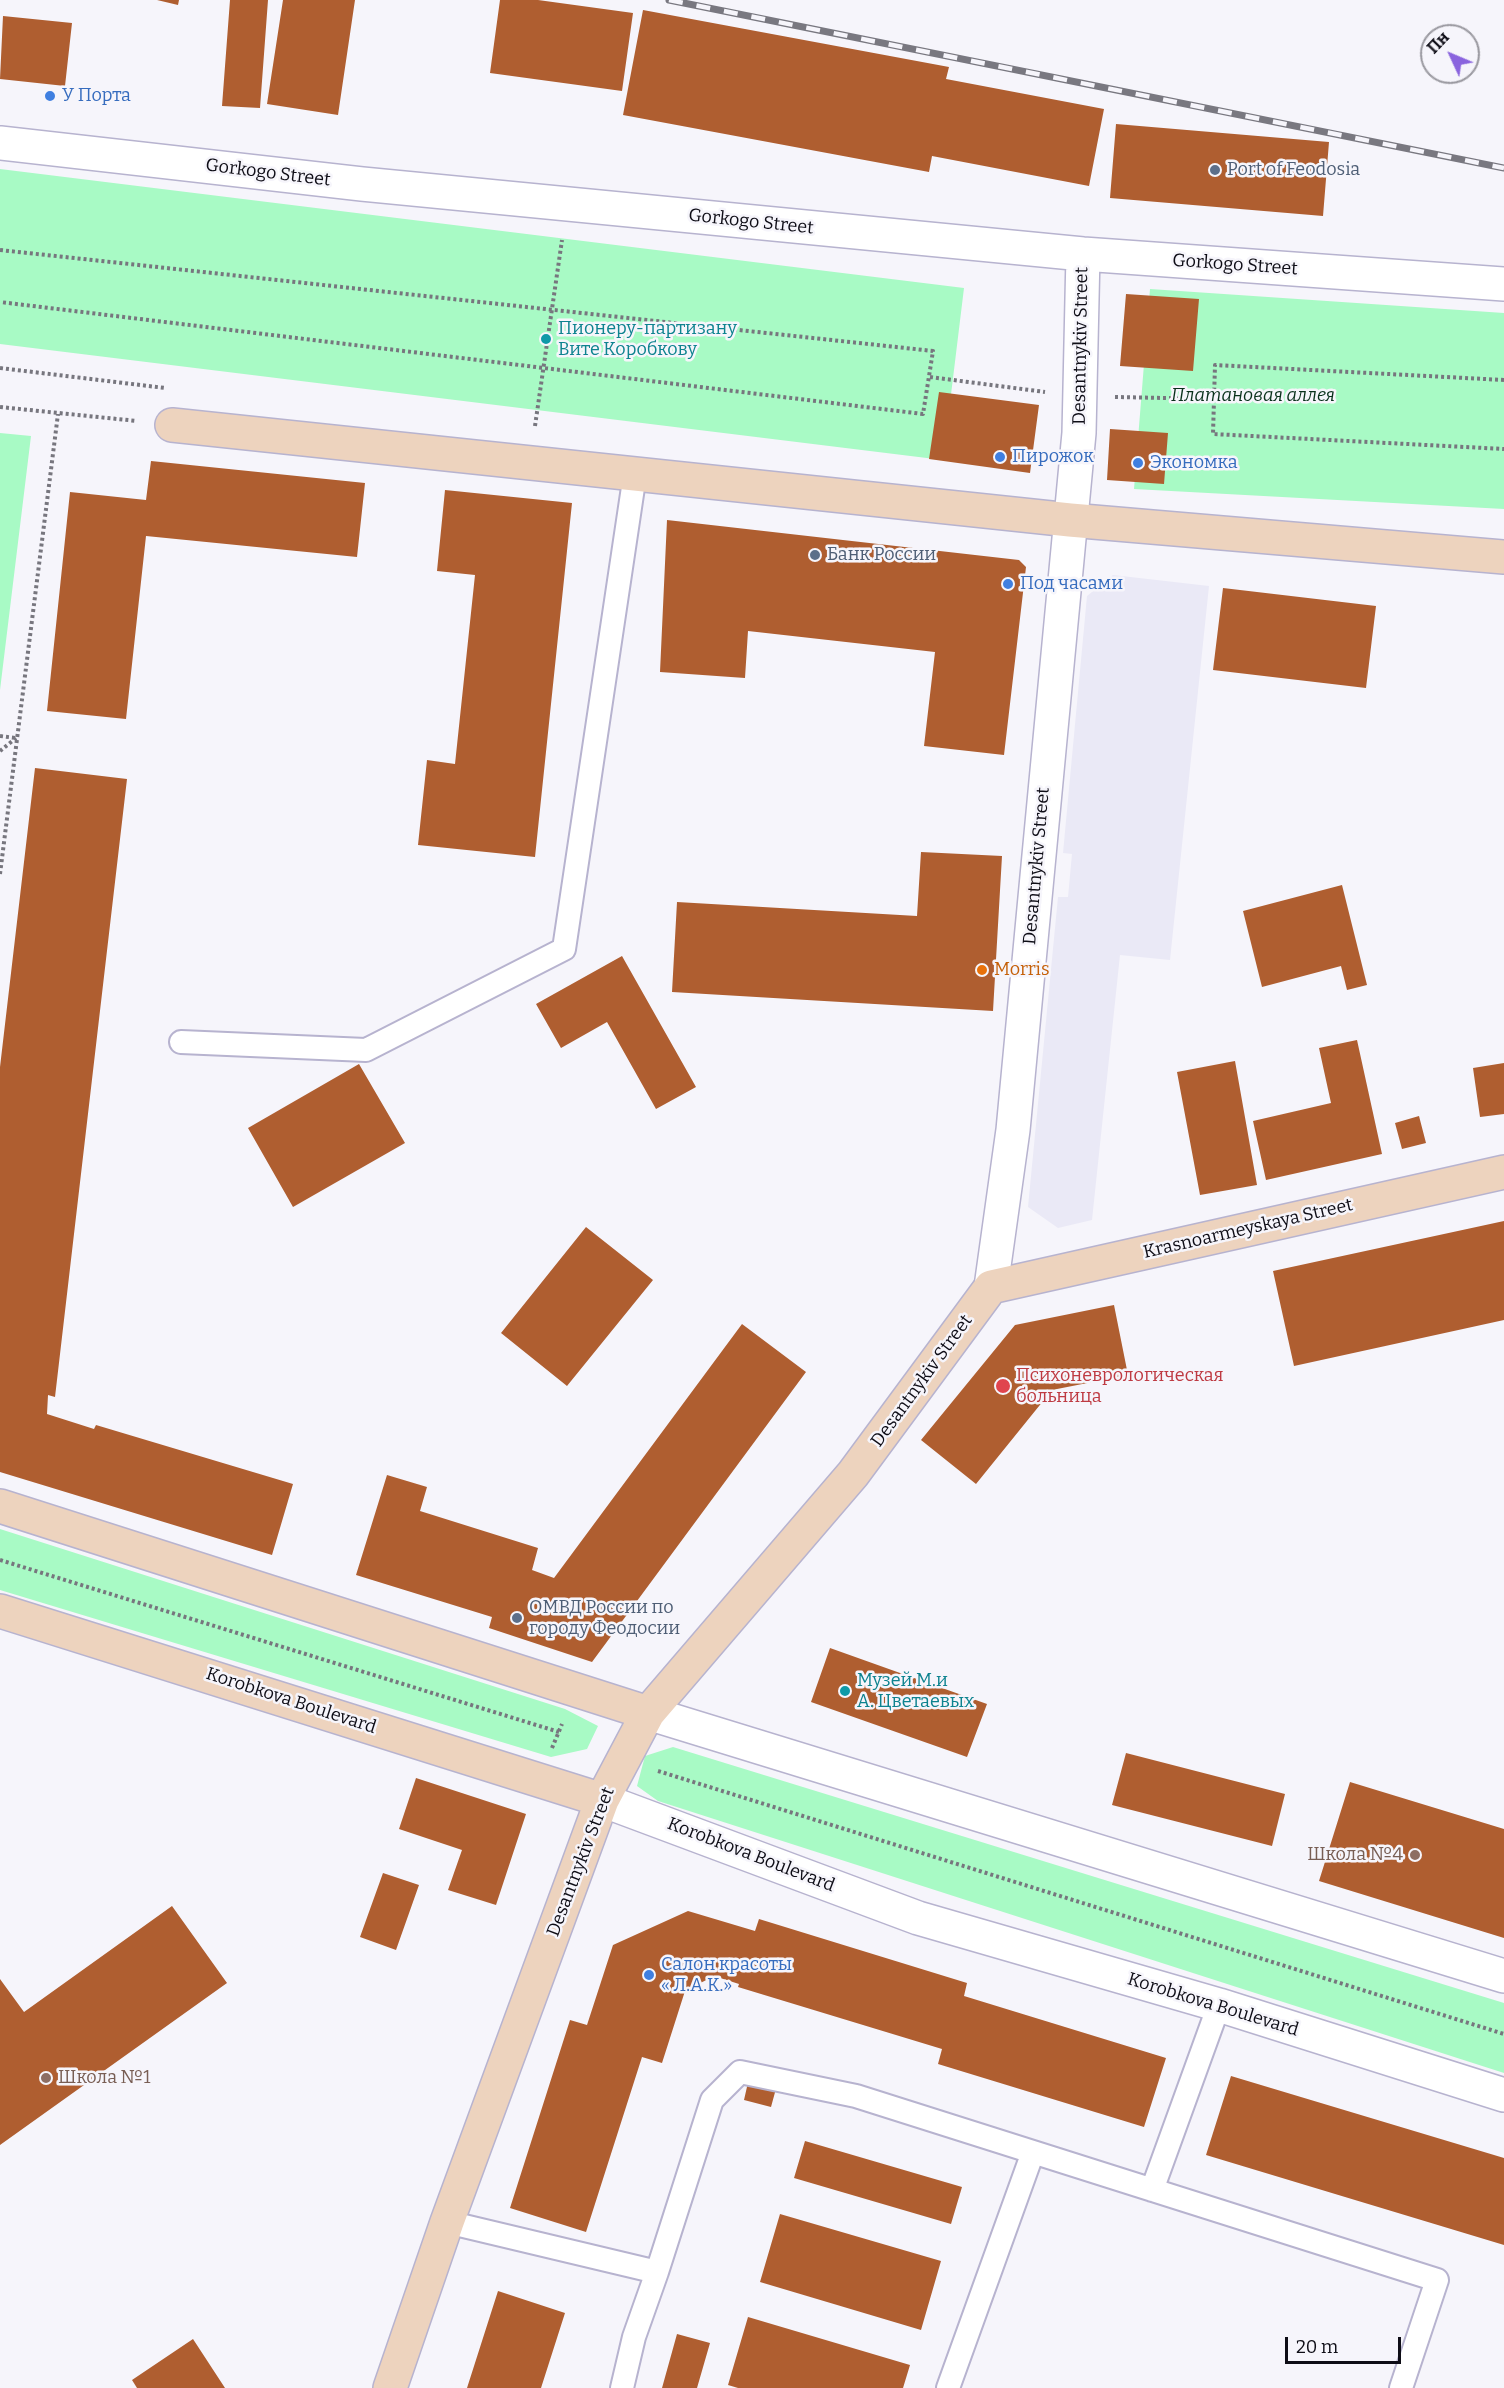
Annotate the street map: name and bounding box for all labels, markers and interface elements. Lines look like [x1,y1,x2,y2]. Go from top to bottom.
north arrow [1420,24,1480,84]
text: Пн [1423,28,1453,57]
place label: У Порта [62,85,131,107]
marker: У Порта [43,89,57,103]
street label: Gorkogo Street [204,155,332,191]
place label: Port of Feodosia [1227,159,1360,181]
marker: Port of Feodosia [1208,163,1222,177]
street label: Gorkogo Street [687,205,815,239]
street label: Gorkogo Street [1172,250,1298,280]
street label: Desantnykiv Street [1069,267,1093,425]
place label: Пионеру-партизану Вите Коробкову [558,318,737,360]
marker: Пионеру-партизану Вите Коробкову [539,332,553,346]
park label: Платановая аллея [1171,385,1335,407]
place label: Пирожок [1012,446,1094,468]
marker: Пирожок [993,450,1007,464]
place label: Экономка [1150,452,1238,474]
marker: Экономка [1131,456,1145,470]
place label: Банк России [827,544,936,566]
marker: Банк России [808,548,822,562]
place label: Под часами [1020,573,1123,595]
marker: Под часами [1001,577,1015,591]
street label: Desantnykiv Street [1019,786,1055,946]
place label: Morris [994,959,1049,981]
marker: Morris [975,963,989,977]
street label: Krasnoarmeyskaya Street [1141,1194,1355,1264]
street label: Desantnykiv Street [867,1311,977,1451]
place label: Психоневрологическая больница [1016,1365,1224,1408]
marker: Психоневрологическая больница [994,1377,1012,1395]
place label: ОМВД России по городу Феодосии [529,1597,680,1640]
marker: ОМВД России по городу Феодосии [510,1611,524,1625]
street label: Korobkova Boulevard [203,1663,379,1739]
place label: Музей М.и А. Цветаевых [857,1670,974,1712]
marker: Музей М.и А. Цветаевых [838,1684,852,1698]
street label: Desantnykiv Street [543,1784,619,1940]
street label: Korobkova Boulevard [664,1813,838,1897]
place label: Школа №4 [1307,1844,1403,1866]
marker: Школа №4 [1408,1848,1422,1862]
place label: Салон красоты « Л.А.К.» [661,1954,792,1996]
marker: Салон красоты « Л.А.К.» [642,1968,656,1982]
street label: Korobkova Boulevard [1125,1969,1301,2041]
place label: Школа №1 [58,2067,151,2089]
marker: Школа №1 [39,2071,53,2085]
scale bar [1288,2325,1404,2363]
text: 20 m [1296,2336,1338,2358]

